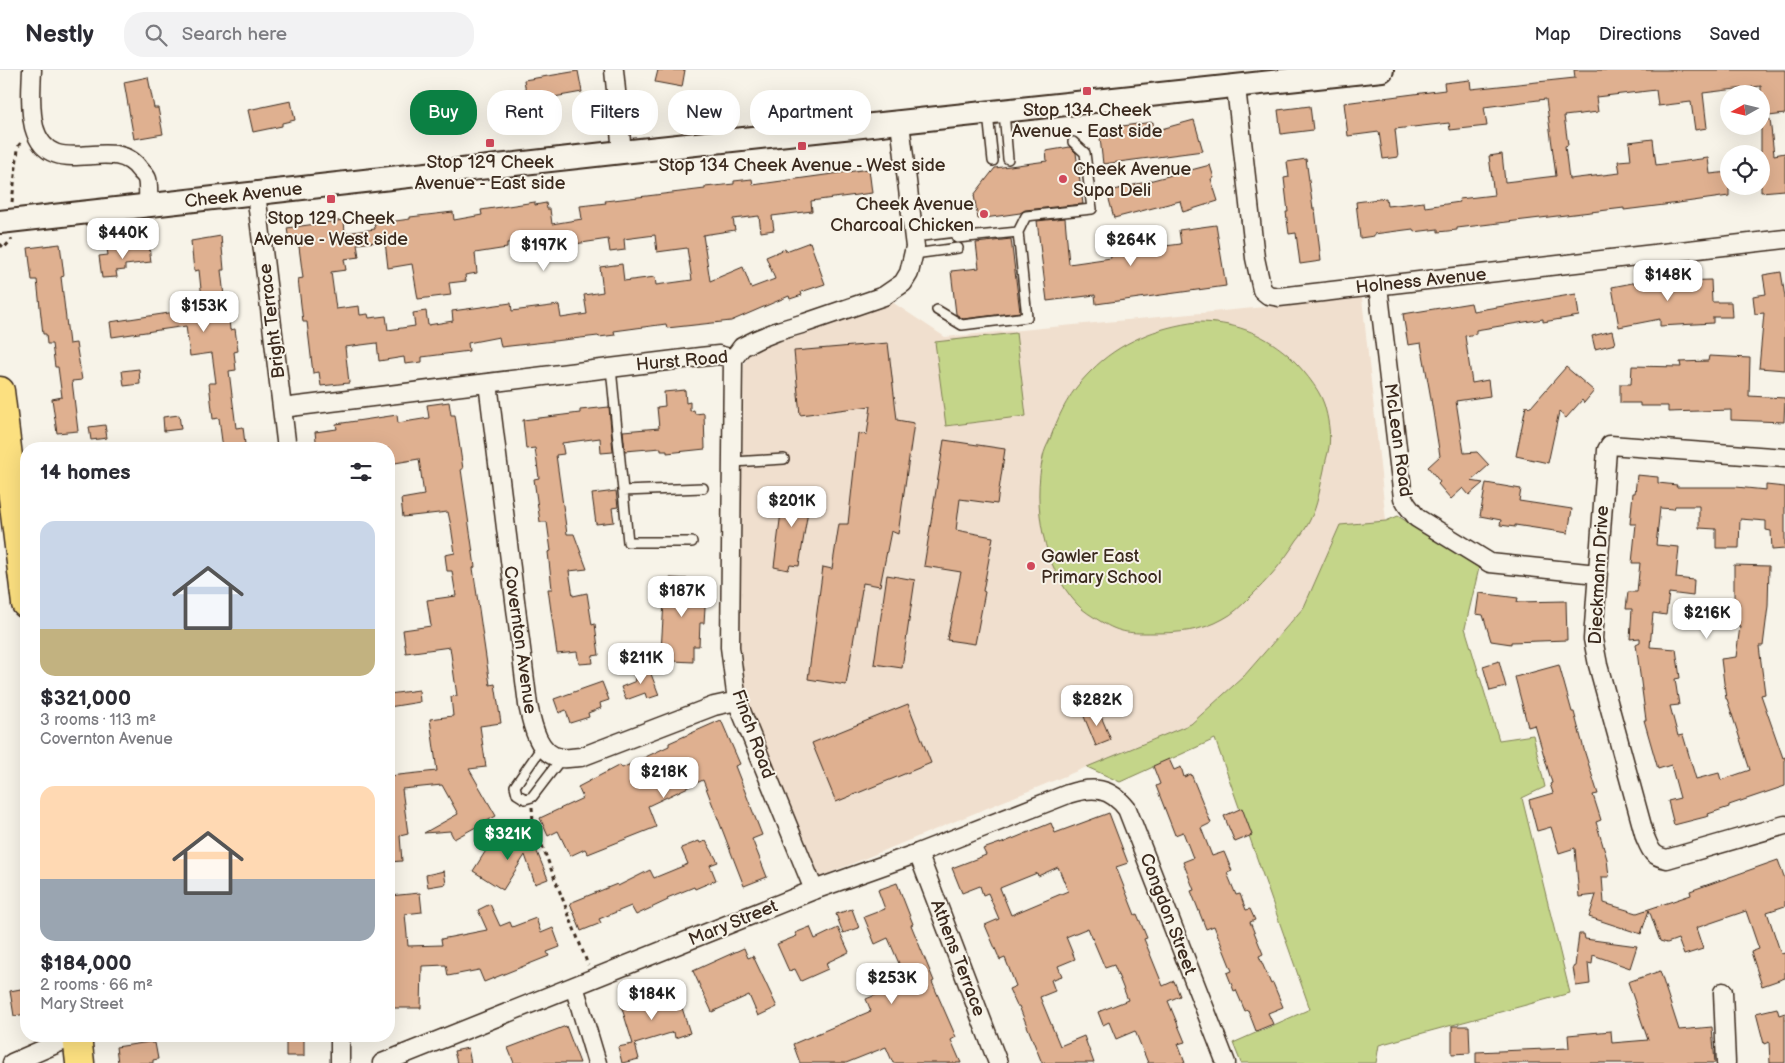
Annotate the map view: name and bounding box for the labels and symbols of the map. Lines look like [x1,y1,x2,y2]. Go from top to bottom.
marker: Stop 134 Cheek Avenue - East side [1081,85,1093,97]
north arrow [1720,85,1770,135]
place label: Stop 134 Cheek Avenue - East side [1012,100,1163,142]
marker: Stop 129 Cheek Avenue - East side [484,137,496,149]
marker: Stop 134 Cheek Avenue - West side [796,140,808,152]
place label: Stop 129 Cheek Avenue - East side [415,152,566,194]
place label: Stop 134 Cheek Avenue - West side [658,155,946,176]
place label: Cheek Avenue Supa Deli [1073,159,1192,201]
marker: Cheek Avenue Supa Deli [1057,173,1069,185]
street label: Cheek Avenue [184,178,304,212]
marker: Stop 129 Cheek Avenue - West side [325,193,337,205]
place label: Cheek Avenue Charcoal Chicken [830,194,974,236]
place label: Stop 129 Cheek Avenue - West side [254,208,408,250]
marker: Cheek Avenue Charcoal Chicken [978,208,990,220]
pin: $440K [88,218,158,260]
pin: $264K [1096,224,1166,267]
pin: $197K [509,230,579,272]
pin: $148K [1633,260,1703,302]
street label: Bright Terrace [254,262,289,380]
street label: Holness Avenue [1355,264,1488,298]
pin: $153K [169,290,239,333]
street label: Hurst Road [635,347,729,375]
street label: McLean Road [1380,382,1416,498]
pin: $201K [757,486,827,528]
street label: Dieckmann Drive [1585,505,1613,645]
place label: Gawler East Primary School [1041,546,1162,588]
marker: Gawler East Primary School [1025,560,1037,572]
street label: Covernton Avenue [499,565,541,716]
pin: $187K [647,576,717,618]
pin: $216K [1672,598,1742,640]
pin: $211K [606,642,676,685]
pin: $282K [1062,684,1132,727]
street label: Finch Road [727,687,779,781]
pin: $218K [629,756,699,799]
pin: $321K [473,818,543,861]
street label: Congdon Street [1135,850,1201,978]
street label: Mary Street [685,895,781,950]
street label: Athens Terrace [926,897,990,1020]
pin: $253K [857,962,927,1005]
pin: $184K [617,978,687,1021]

